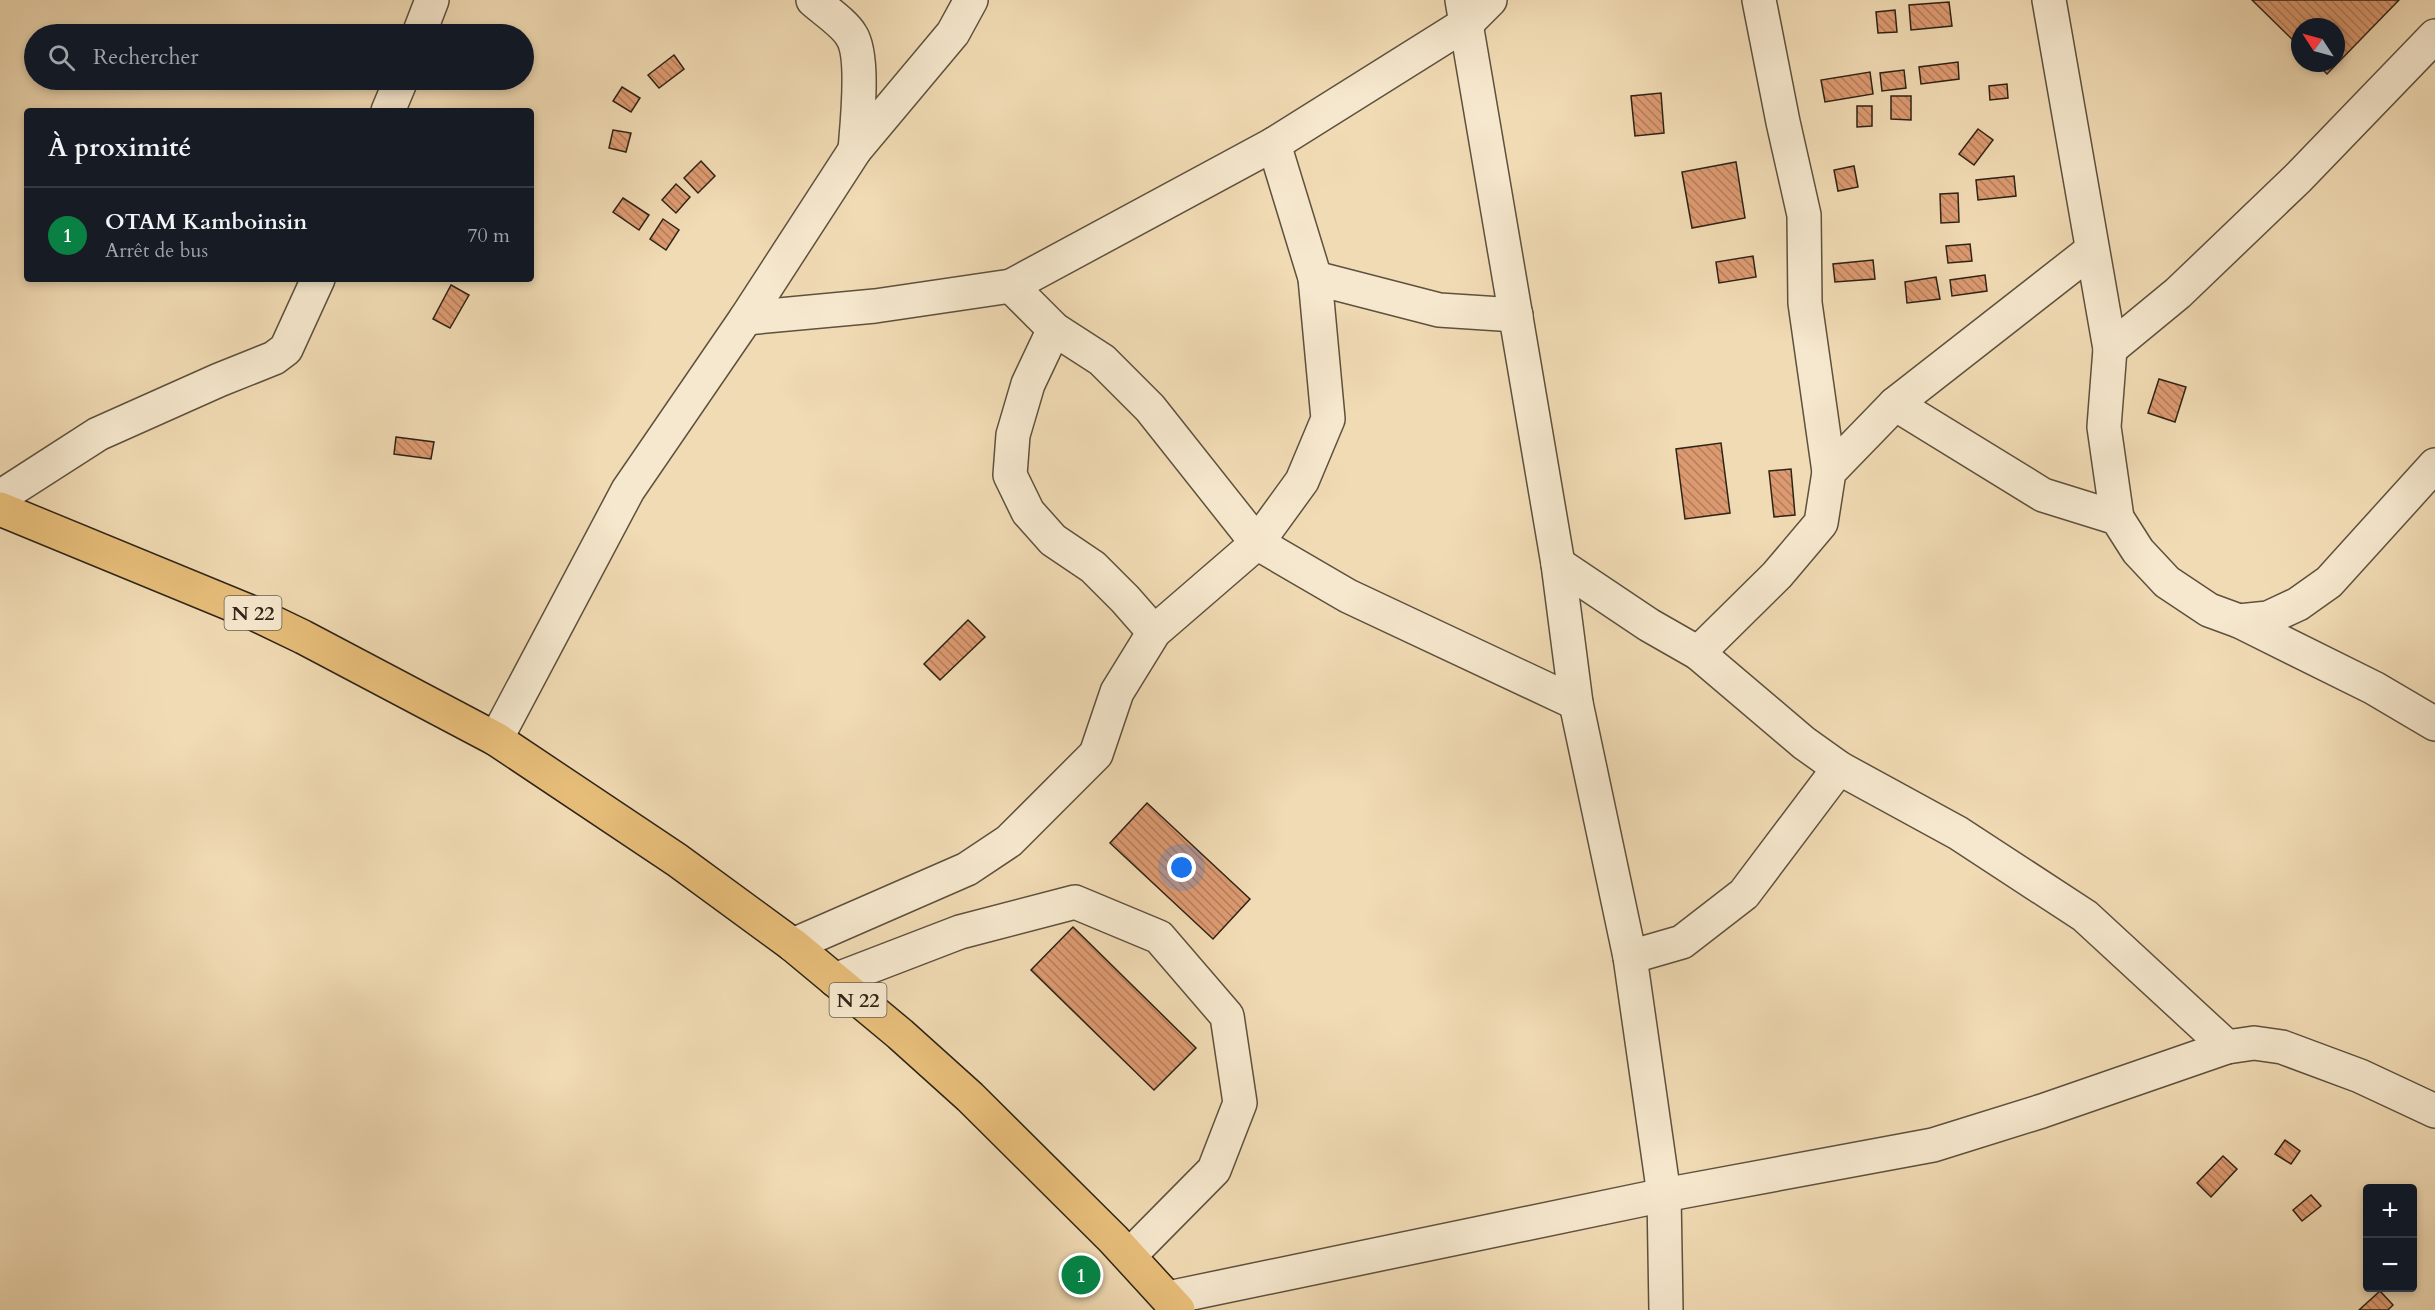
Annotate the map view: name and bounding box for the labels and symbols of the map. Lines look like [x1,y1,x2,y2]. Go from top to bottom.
north arrow [2291,18,2345,72]
road number: N 22 [224,596,282,630]
your location [1167,853,1196,882]
road number: N 22 [830,983,886,1017]
pin: 1 [1062,1252,1100,1298]

